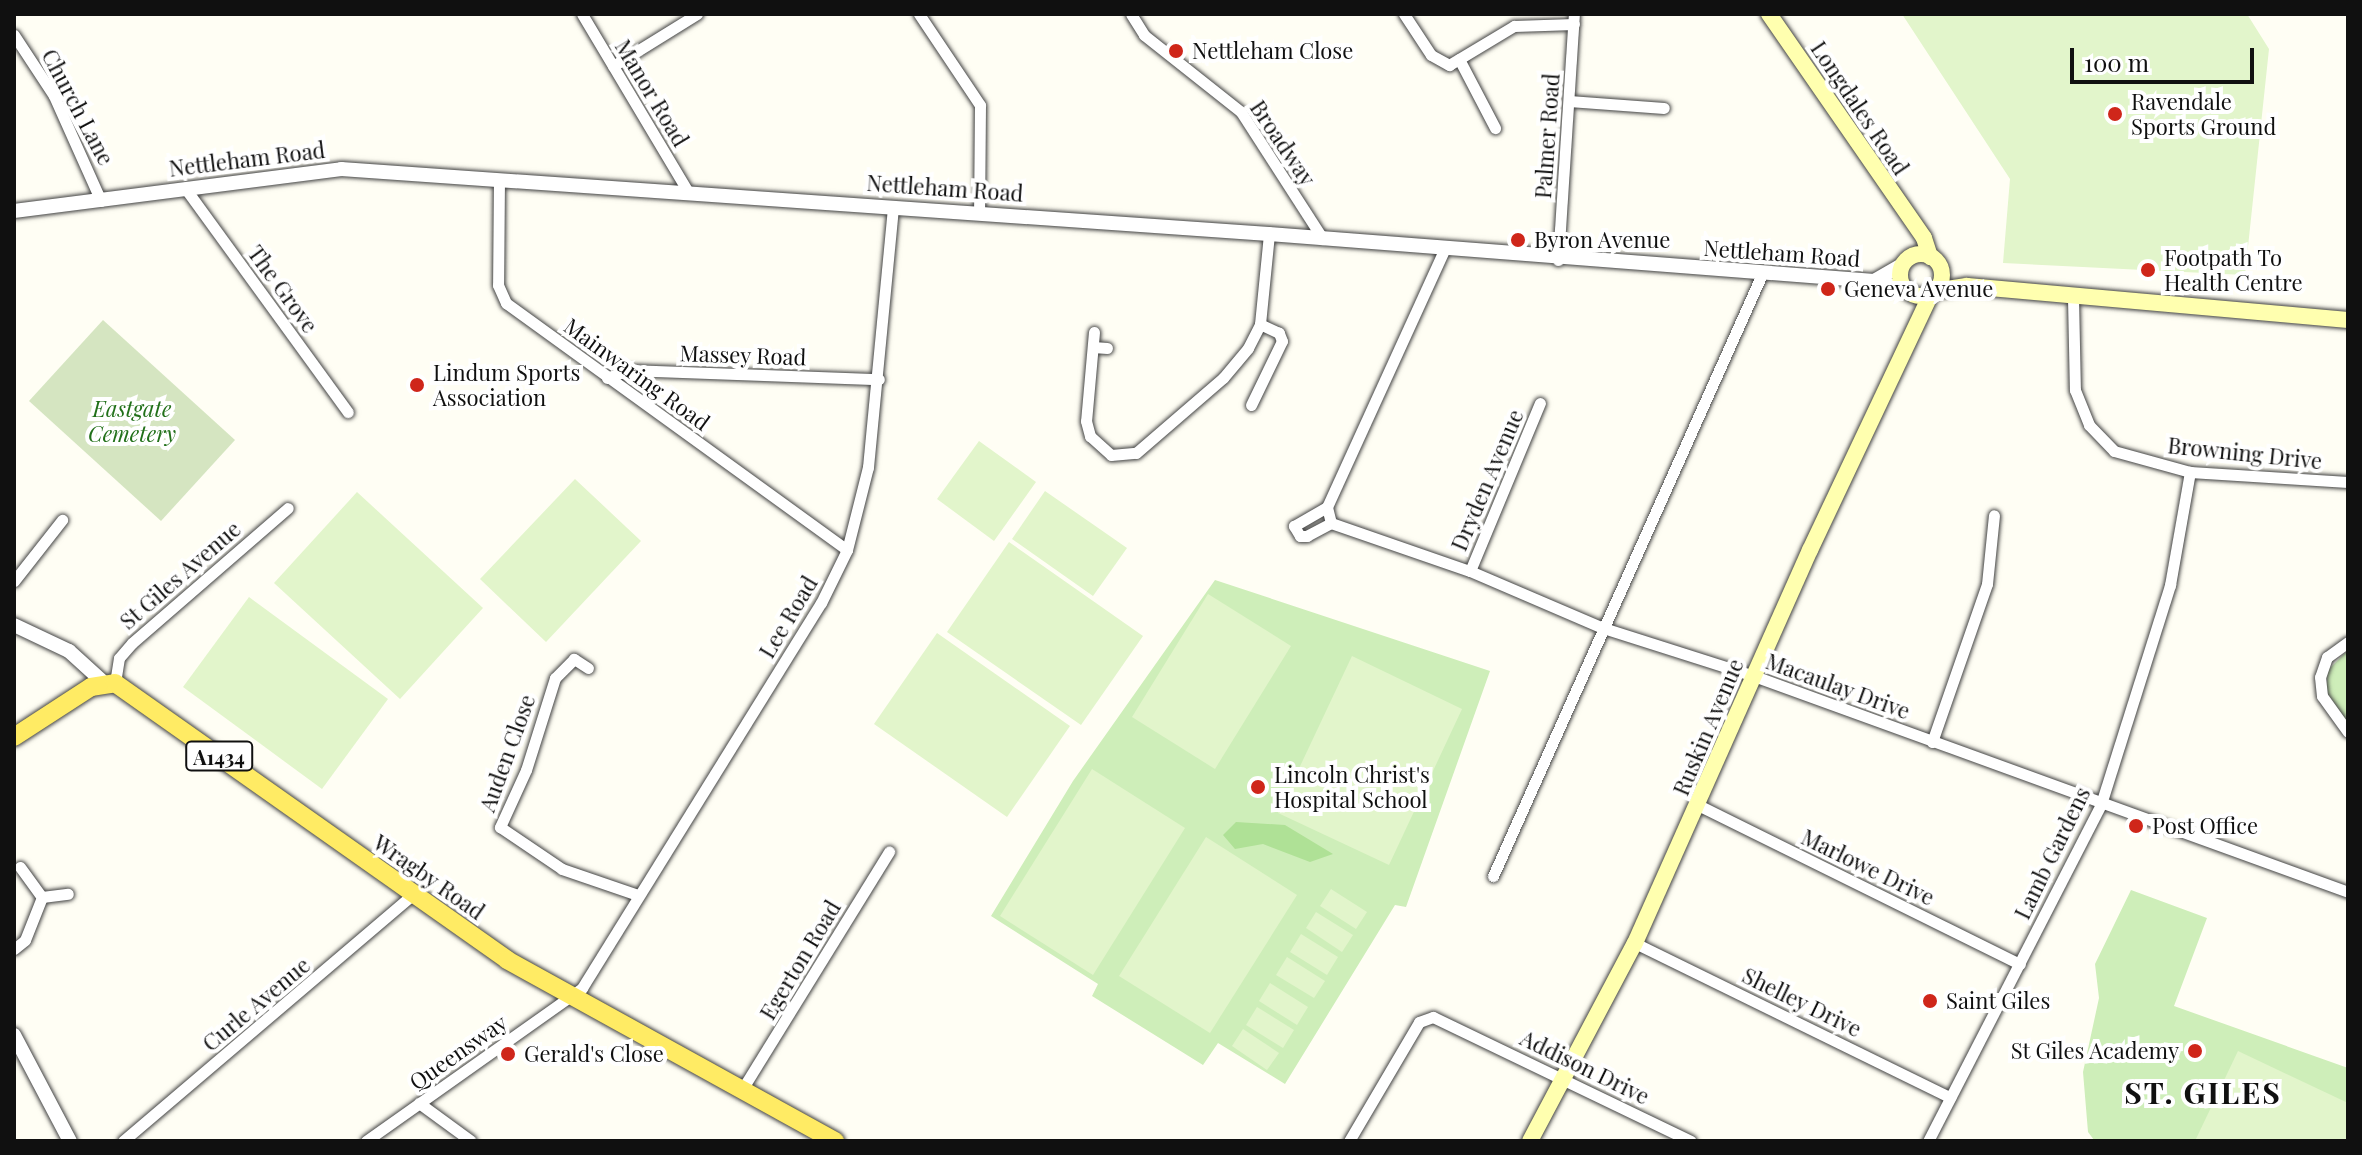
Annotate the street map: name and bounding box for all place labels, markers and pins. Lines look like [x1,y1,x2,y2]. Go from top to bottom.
place label: Nettleham Close [1192,38,1353,64]
marker: Nettleham Close [1167,42,1185,60]
place label: Ravendale Sports Ground [2131,88,2276,140]
marker: Ravendale Sports Ground [2106,105,2124,123]
place label: Byron Avenue [1534,227,1671,253]
marker: Byron Avenue [1509,231,1527,249]
place label: Footpath To Health Centre [2164,244,2303,296]
marker: Footpath To Health Centre [2139,261,2157,279]
place label: Geneva Avenue [1844,276,1994,302]
marker: Geneva Avenue [1819,280,1837,298]
place label: Lindum Sports Association [433,359,580,410]
marker: Lindum Sports Association [408,376,426,394]
place label: Lincoln Christ's Hospital School [1274,761,1430,812]
marker: Lincoln Christ's Hospital School [1249,778,1267,796]
place label: Post Office [2152,813,2258,839]
marker: Post Office [2127,817,2145,835]
place label: Saint Giles [1946,988,2051,1014]
marker: Saint Giles [1921,992,1939,1010]
place label: St Giles Academy [2010,1038,2179,1064]
place label: Gerald's Close [524,1041,664,1067]
marker: St Giles Academy [2186,1042,2204,1060]
marker: Gerald's Close [499,1045,517,1063]

